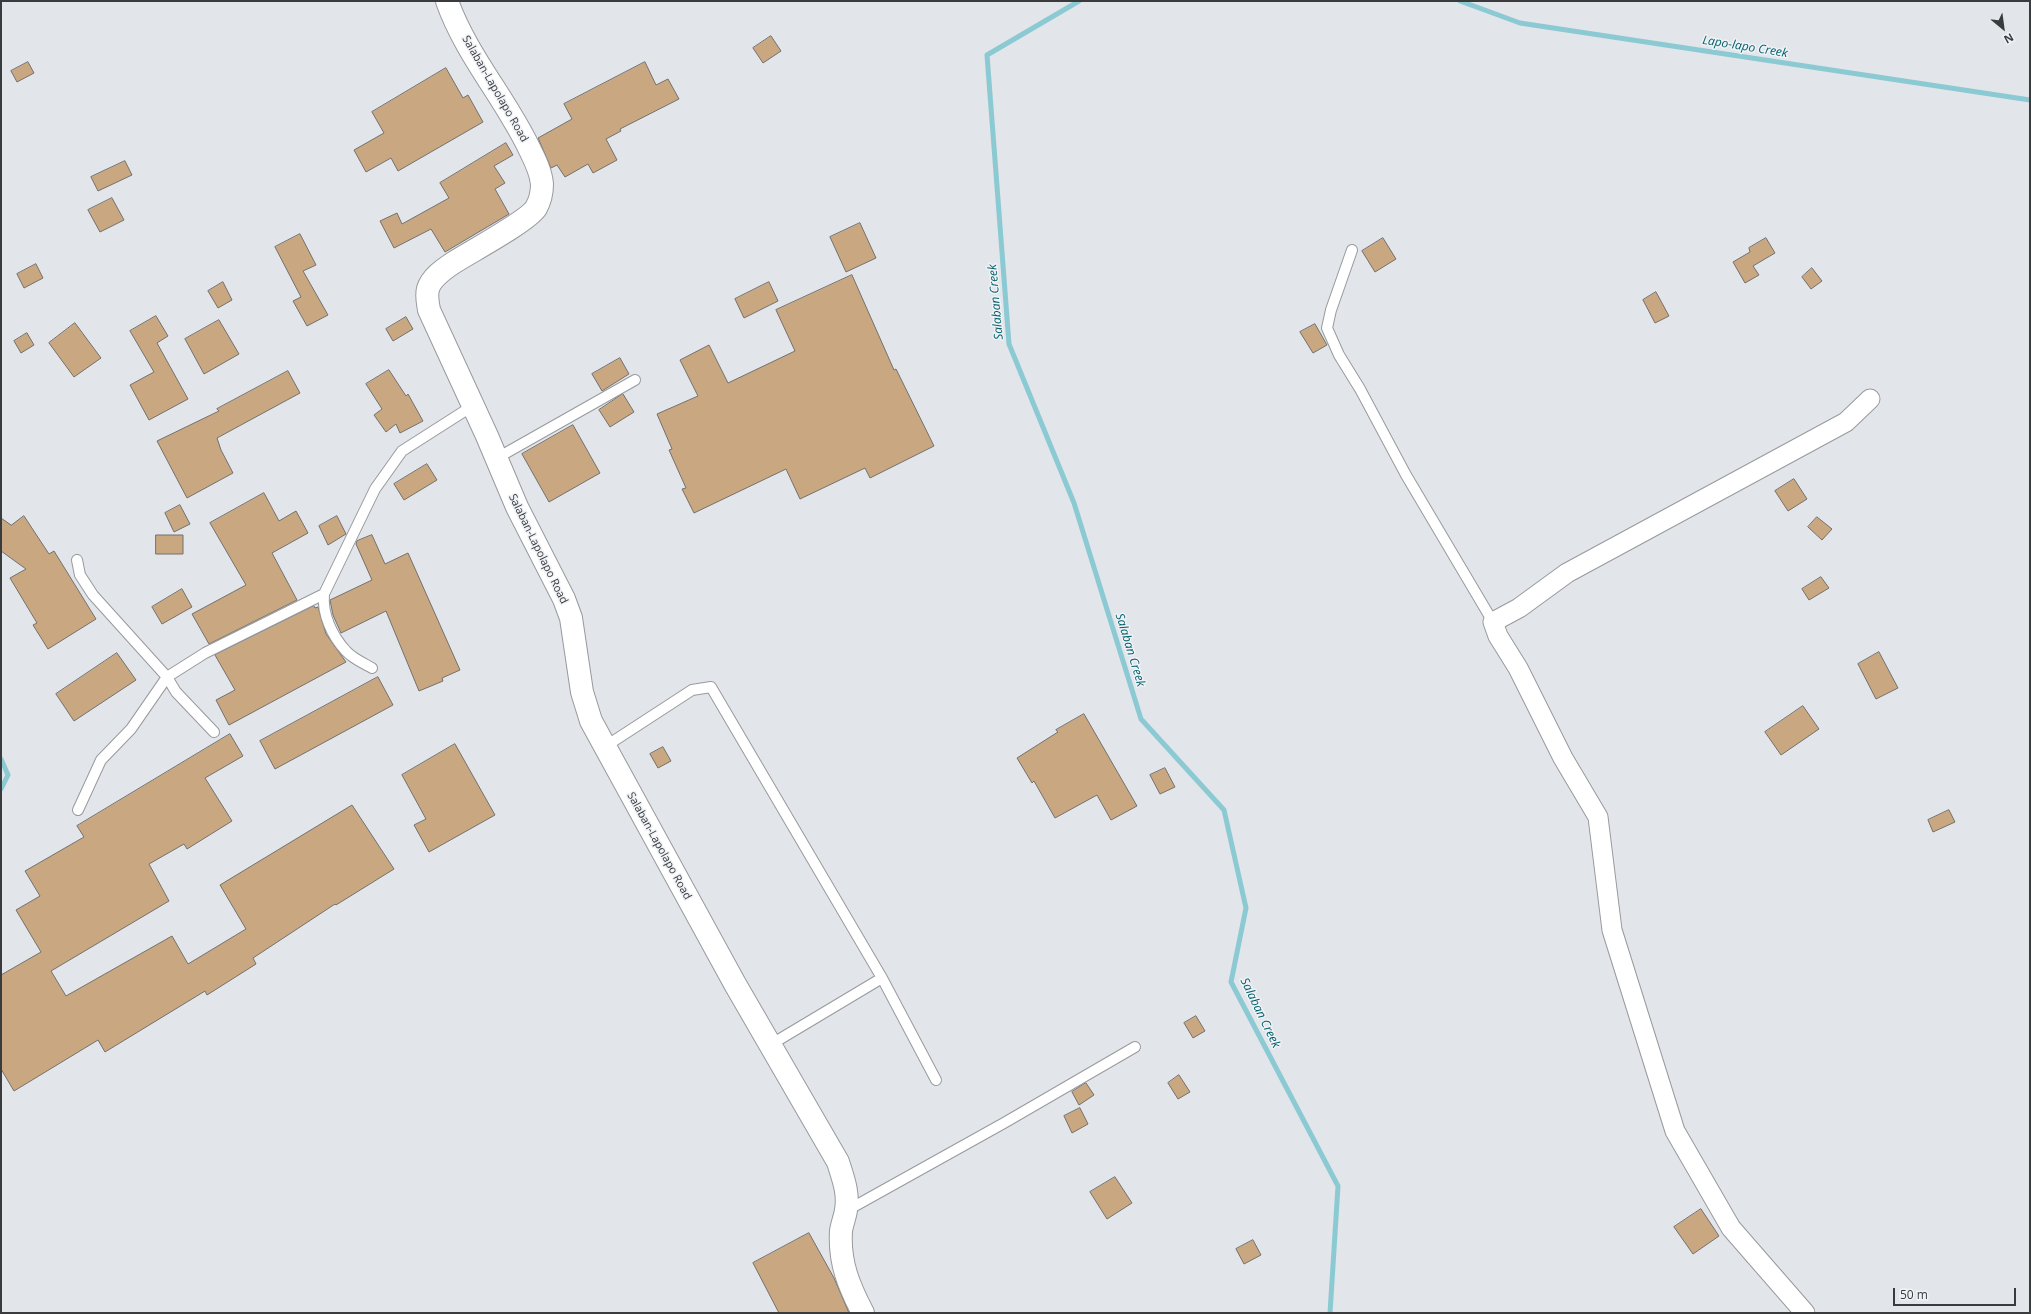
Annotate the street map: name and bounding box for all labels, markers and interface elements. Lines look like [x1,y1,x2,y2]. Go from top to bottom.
north arrow [1983,8,2023,48]
text: N [2002,30,2017,48]
street label: Salaban-Lapolapo Road [459,33,531,145]
water label: Lapo-lapo Creek [1701,33,1789,61]
water label: Salaban Creek [986,264,1006,340]
street label: Salaban-Lapolapo Road [506,492,570,606]
water label: Salaban Creek [1112,612,1148,688]
street label: Salaban-Lapolapo Road [624,790,694,902]
water label: Salaban Creek [1237,976,1283,1050]
scale bar [1895,1280,2018,1306]
text: 50 m [1900,1286,1928,1303]

